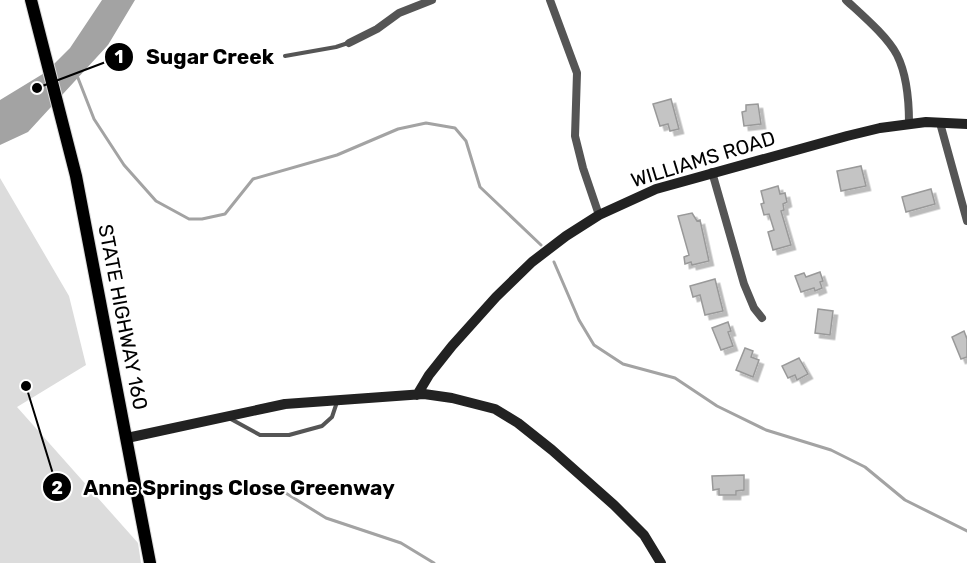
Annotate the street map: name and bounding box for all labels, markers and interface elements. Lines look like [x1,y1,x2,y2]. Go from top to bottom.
callout: Sugar Creek [104,38,286,77]
text: Sugar Creek [146,44,275,69]
text: 1 [115,46,123,68]
street label: WILLIAMS ROAD [628,126,778,192]
street label: STATE HIGHWAY 160 [93,222,153,412]
callout: Anne Springs Close Greenway [42,468,407,507]
text: Anne Springs Close Greenway [83,475,395,500]
text: 2 [51,477,63,499]

